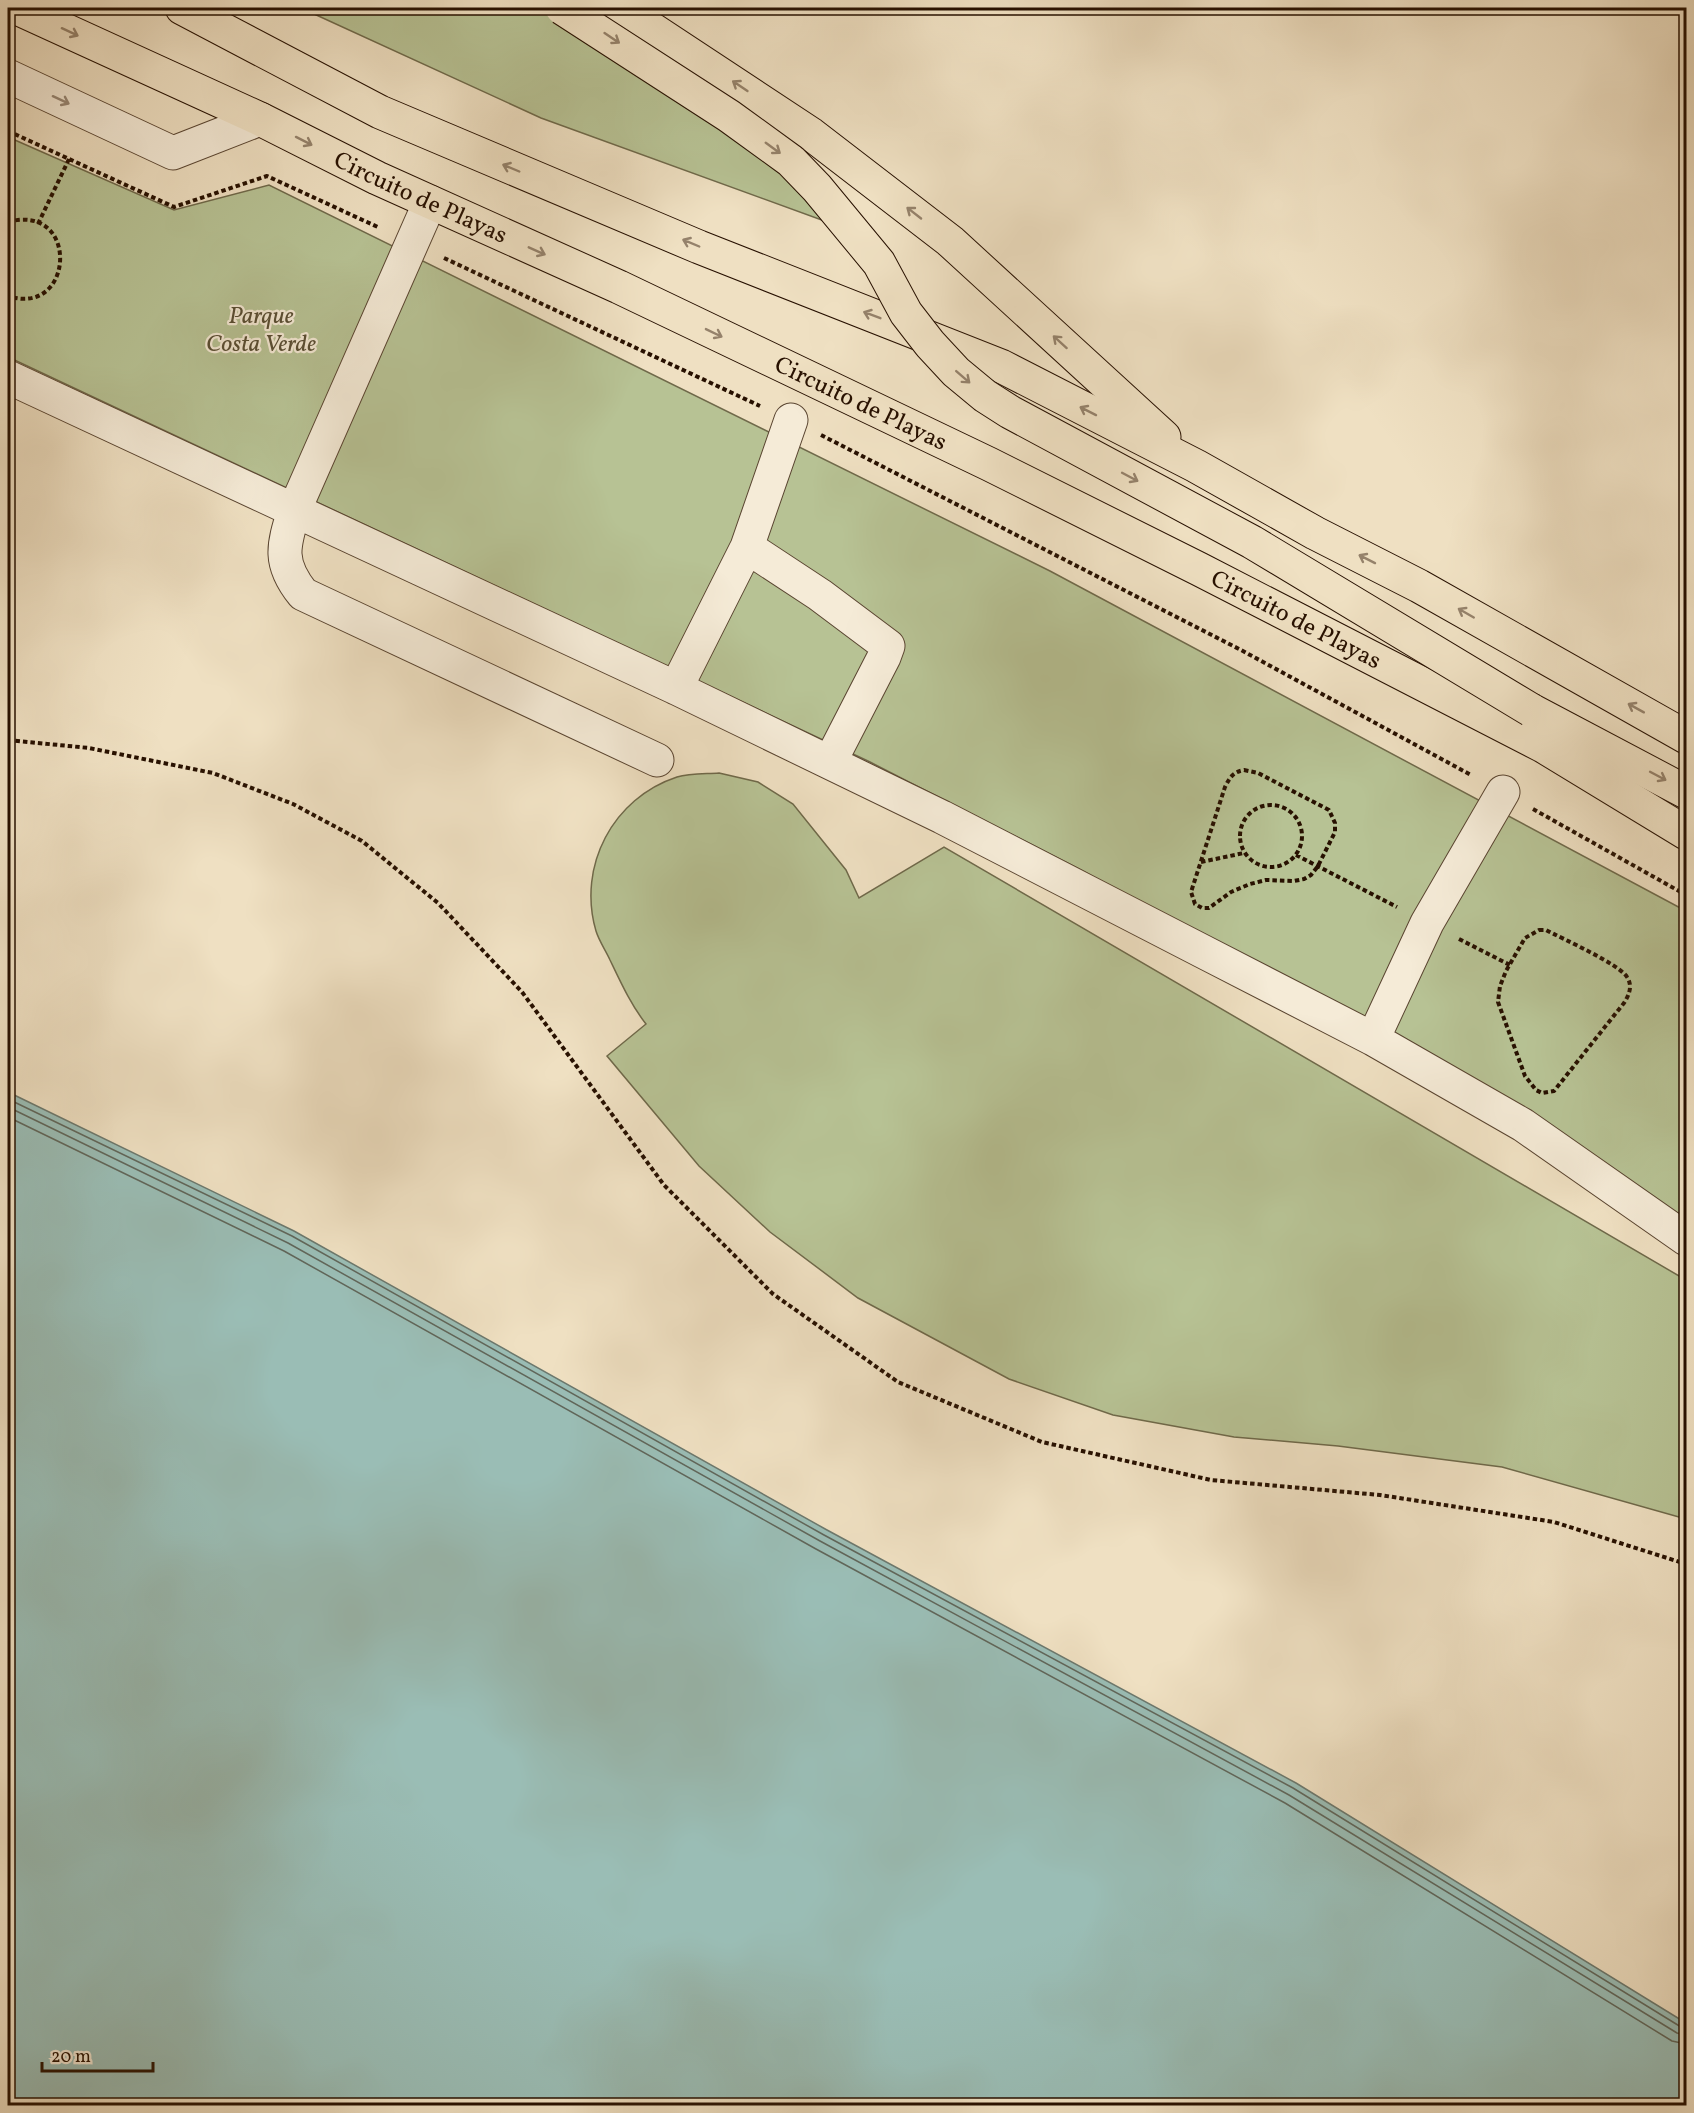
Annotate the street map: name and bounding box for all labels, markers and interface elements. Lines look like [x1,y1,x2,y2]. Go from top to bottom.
one-way arrow [60,27,79,38]
one-way arrow [603,33,620,45]
one-way arrow [732,80,748,92]
one-way arrow [51,95,69,107]
one-way arrow [294,136,312,147]
one-way arrow [765,142,781,154]
street label: Circuito de Playas [327,144,512,253]
one-way arrow [502,162,520,173]
one-way arrow [906,206,922,219]
one-way arrow [682,237,700,248]
one-way arrow [528,245,546,257]
park label: Parque Costa Verde [206,300,316,362]
one-way arrow [863,309,882,320]
one-way arrow [704,328,722,340]
one-way arrow [1052,335,1067,349]
street label: Circuito de Playas [768,349,952,460]
one-way arrow [955,371,971,384]
one-way arrow [1080,405,1098,416]
one-way arrow [1121,471,1138,483]
one-way arrow [1358,553,1376,565]
street label: Circuito de Playas [1204,563,1387,679]
one-way arrow [1458,607,1475,619]
one-way arrow [1628,702,1645,714]
one-way arrow [1648,771,1666,783]
scale bar [42,2035,153,2073]
text: 20 m [51,2045,91,2070]

